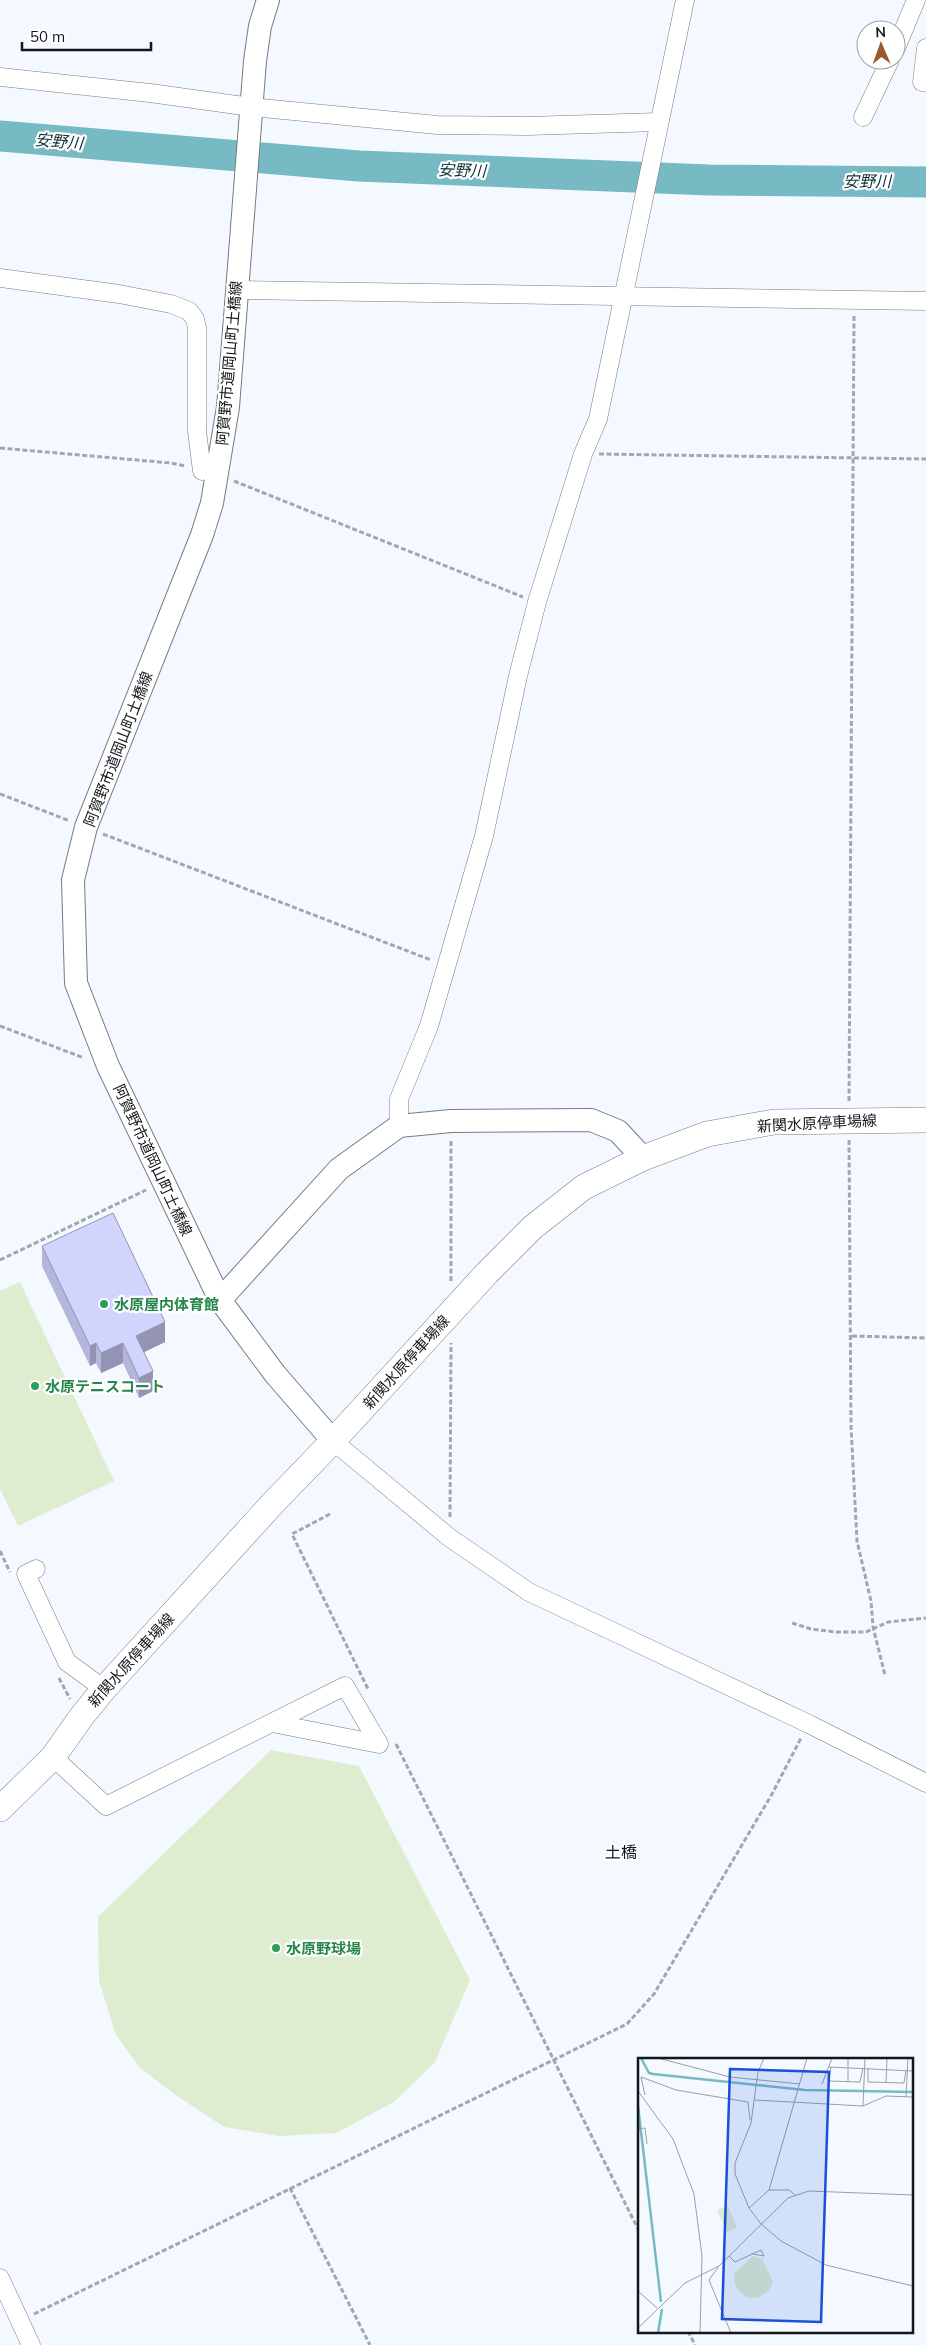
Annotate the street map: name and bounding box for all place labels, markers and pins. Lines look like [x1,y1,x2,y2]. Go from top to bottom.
place label: 水原屋内体育館 [114,1295,219,1314]
marker: 水原屋内体育館 [98,1298,110,1310]
place label: 水原テニスコート [45,1377,165,1396]
marker: 水原テニスコート [29,1380,41,1392]
place label: 水原野球場 [286,1939,361,1958]
marker: 水原野球場 [270,1942,282,1954]

